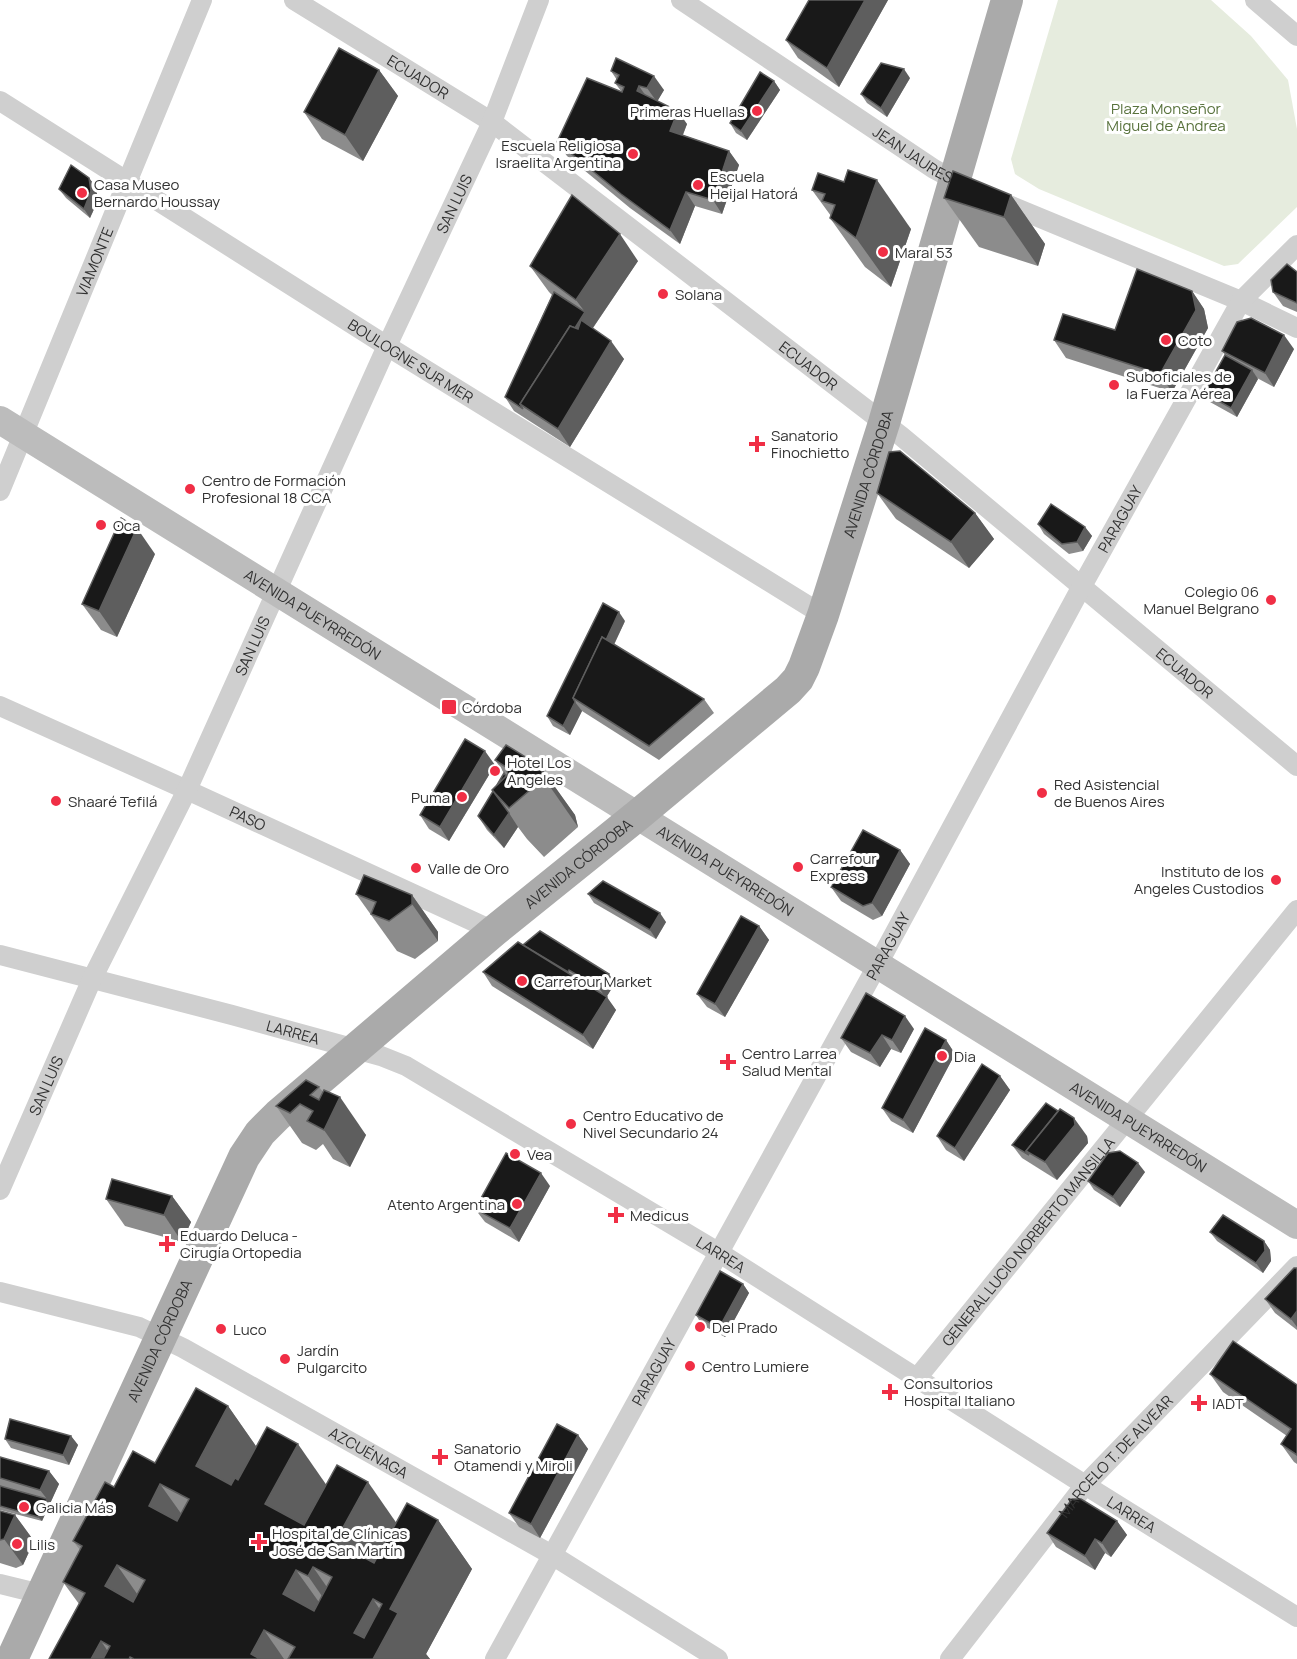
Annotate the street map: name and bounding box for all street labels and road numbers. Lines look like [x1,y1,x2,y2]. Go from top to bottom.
street label: ECUADOR [383,50,453,104]
street label: JEAN JAURES [869,121,957,188]
street label: SAN LUIS [431,171,477,237]
street label: VIAMONTE [71,224,118,300]
street label: BOULOGNE SUR MER [344,314,478,407]
street label: ECUADOR [775,336,843,395]
street label: AVENIDA CÓRDOBA [838,407,898,540]
street label: PARAGUAY [1092,481,1147,556]
street label: AVENIDA PUEYRREDÓN [240,564,385,664]
street label: SAN LUIS [229,613,275,679]
street label: ECUADOR [1152,643,1218,703]
street label: PASO [226,801,269,835]
street label: AVENIDA CÓRDOBA [520,813,637,913]
street label: AVENIDA PUEYRREDÓN [653,820,798,921]
street label: PARAGUAY [861,908,915,984]
street label: LARREA [264,1014,322,1049]
street label: SAN LUIS [23,1052,68,1119]
street label: AVENIDA PUEYRREDÓN [1066,1076,1211,1177]
street label: GENERAL LUCIO NORBERTO MANSILLA [937,1132,1120,1350]
street label: LARREA [692,1231,750,1278]
street label: AVENIDA CÓRDOBA [122,1275,197,1405]
street label: PARAGUAY [626,1334,681,1409]
street label: MARCELO T. DE ALVEAR [1053,1390,1177,1522]
street label: AZCUÉNAGA [325,1422,413,1483]
street label: LARREA [1103,1491,1161,1538]

